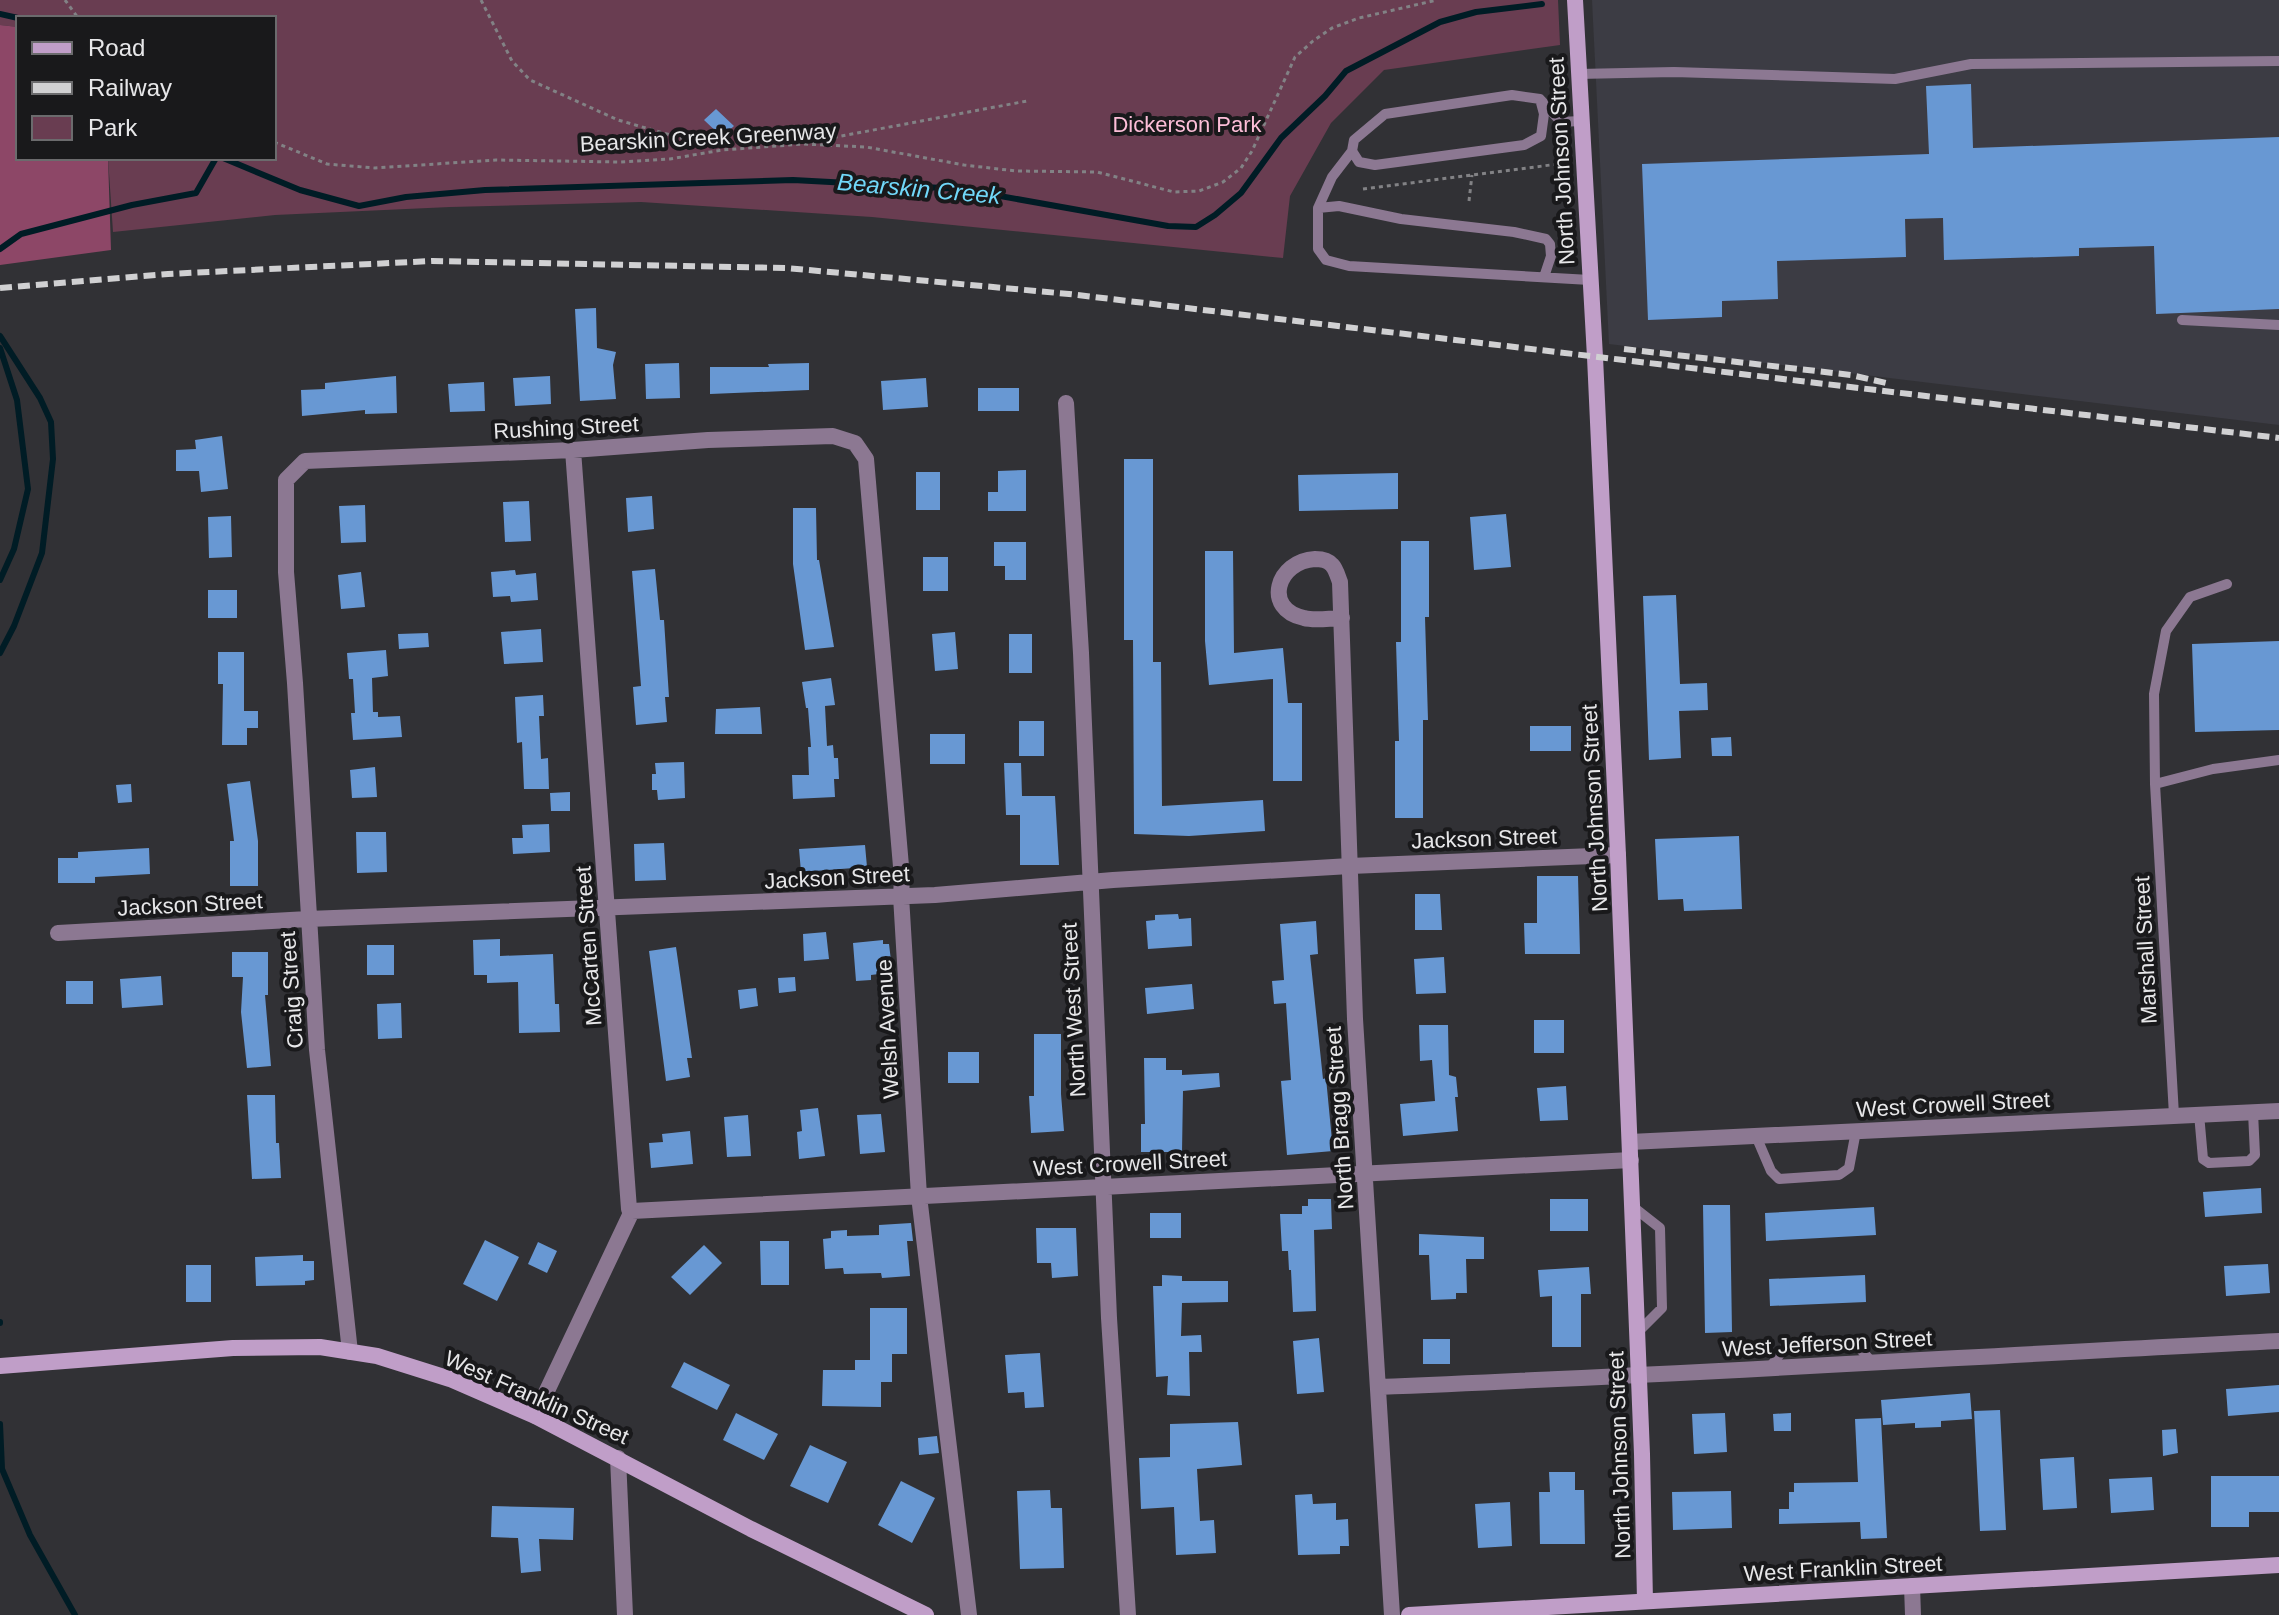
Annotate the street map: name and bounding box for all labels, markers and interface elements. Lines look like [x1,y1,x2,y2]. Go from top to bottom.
legend [16,16,276,160]
text: Road [88,34,145,61]
street label: North Johnson Street [1544,57,1579,265]
text: Railway [88,74,172,101]
park label: Dickerson Park [1112,112,1263,137]
text: Park [88,114,138,141]
street label: Bearskin Creek Greenway [579,118,837,157]
water label: Bearskin Creek [836,168,1004,209]
street label: Rushing Street [493,411,639,444]
street label: North Johnson Street [1577,704,1612,912]
street label: Jackson Street [1411,823,1557,854]
street label: Jackson Street [764,861,910,894]
street label: McCarten Street [570,865,607,1027]
street label: Marshall Street [2129,875,2162,1025]
street label: Jackson Street [117,888,263,921]
street label: North West Street [1056,922,1091,1098]
street label: Craig Street [275,931,308,1049]
street label: Welsh Avenue [871,958,904,1099]
street label: North Bragg Street [1321,1026,1358,1210]
street label: West Crowell Street [1856,1087,2051,1122]
street label: West Crowell Street [1033,1146,1228,1181]
street label: West Jefferson Street [1721,1326,1933,1361]
street label: West Franklin Street [441,1346,633,1449]
street label: North Johnson Street [1603,1351,1636,1559]
street label: West Franklin Street [1743,1551,1943,1586]

